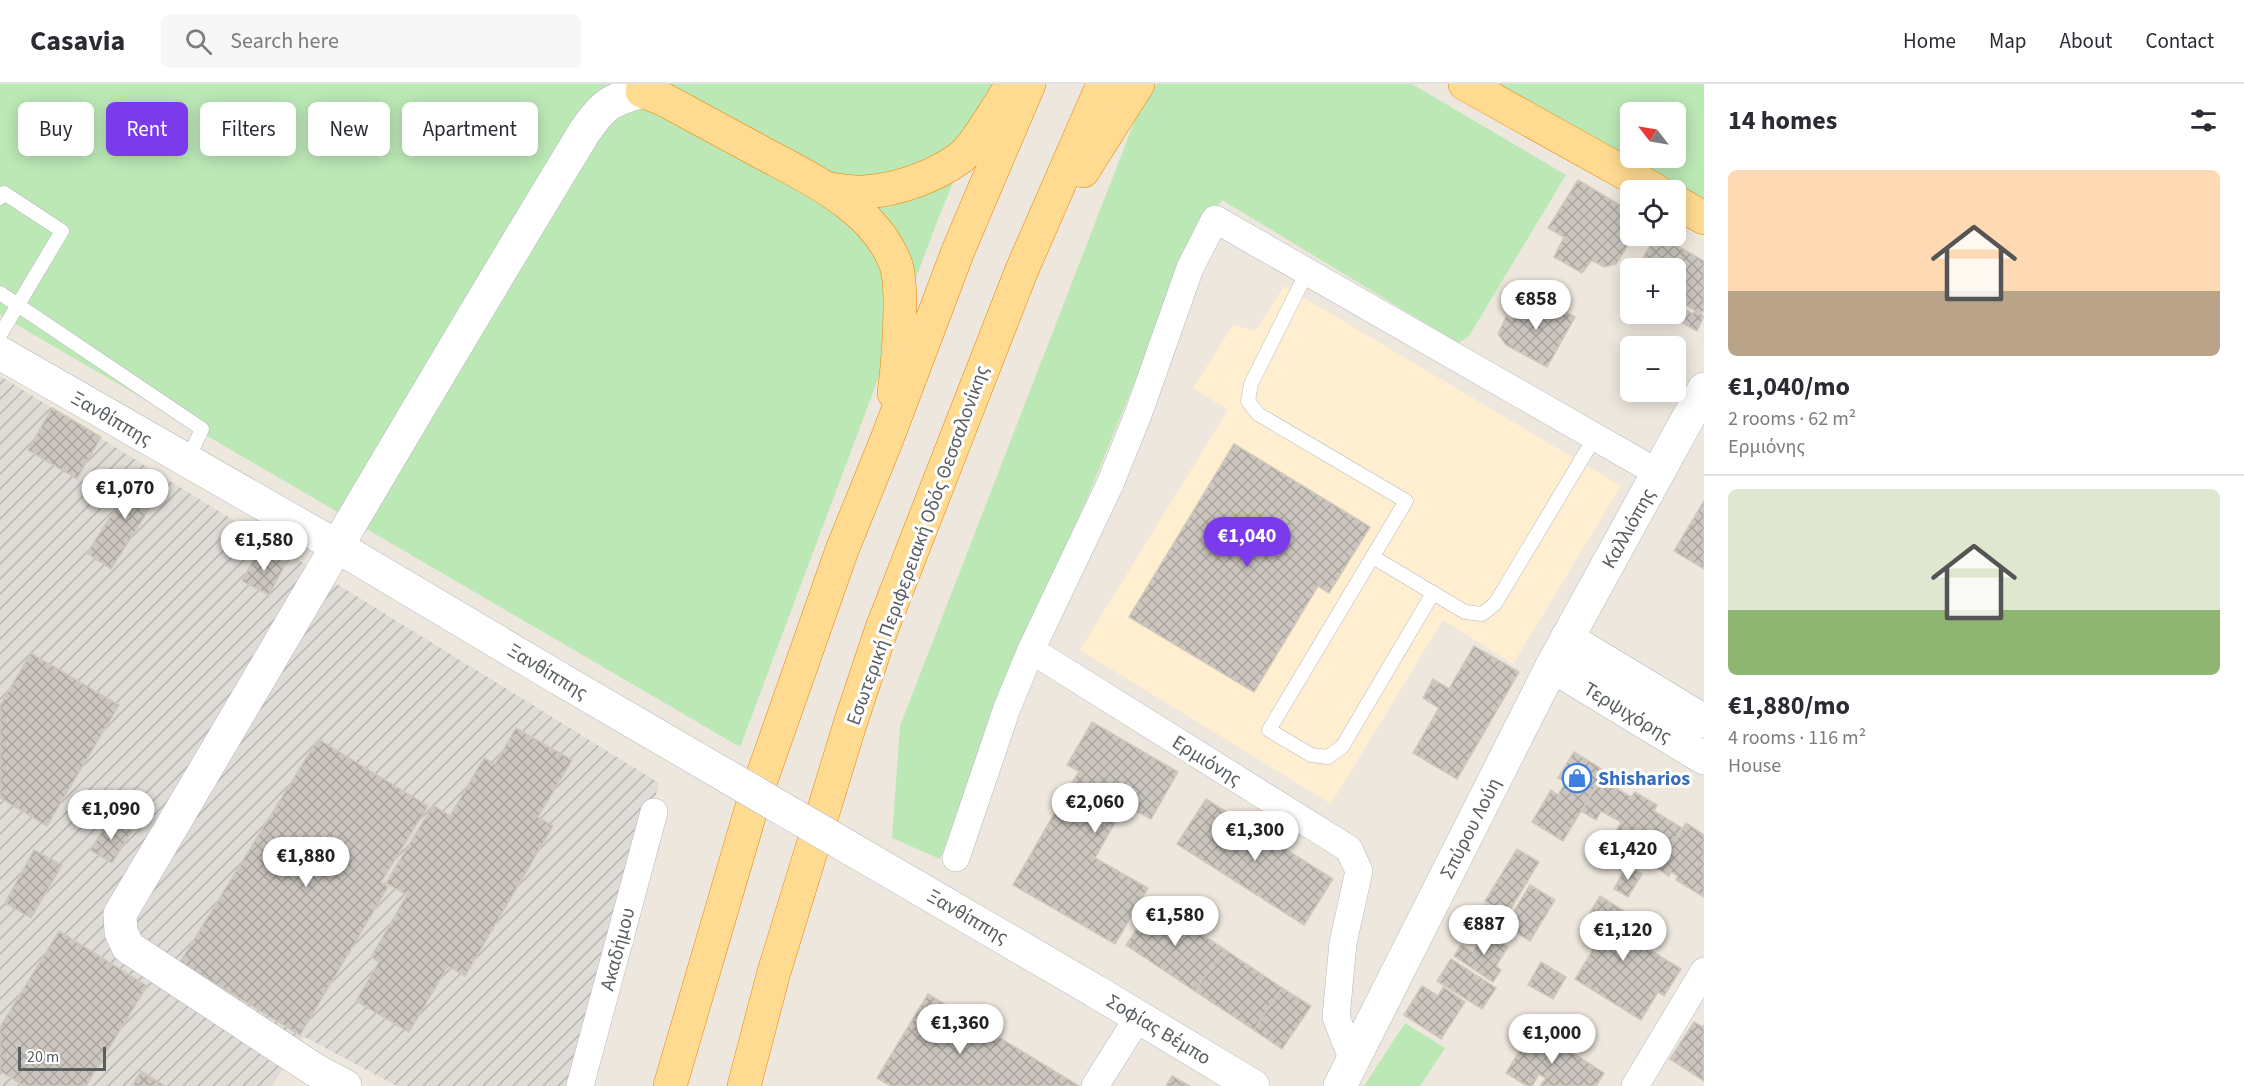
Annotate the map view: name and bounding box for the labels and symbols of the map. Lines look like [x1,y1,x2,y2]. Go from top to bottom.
north arrow [1620,102,1686,168]
pin: €858 [1500,280,1572,331]
street label: Εσωτερική Περιφερειακή Οδός Θεσσαλονίκης [840,361,996,729]
street label: Ξανθίππης [66,384,157,453]
pin: €1,070 [76,469,174,520]
street label: Καλλιόπης [1595,483,1663,574]
pin: €1,040 [1198,517,1296,568]
pin: €1,580 [215,521,313,572]
street label: Ξανθίππης [502,637,593,707]
street label: Τερψιχόρης [1578,675,1677,750]
street label: Ερμιόνης [1166,729,1247,793]
shop icon: Shisharios [1561,762,1593,794]
place label: Shisharios [1598,765,1690,793]
street label: Σπύρου Λούη [1433,773,1508,884]
pin: €2,060 [1046,783,1144,834]
pin: €1,090 [62,790,160,841]
pin: €1,300 [1206,811,1304,862]
pin: €1,420 [1579,830,1677,881]
pin: €1,880 [257,837,355,888]
street label: Ξανθίππης [922,882,1013,951]
pin: €1,580 [1126,896,1224,947]
street label: Ακαδήμου [593,905,642,994]
pin: €887 [1448,905,1520,956]
pin: €1,120 [1574,911,1672,962]
street label: Σοφίας Βέμπο [1101,988,1216,1072]
pin: €1,360 [911,1004,1009,1055]
pin: €1,000 [1503,1014,1601,1065]
scale bar [18,1044,106,1072]

